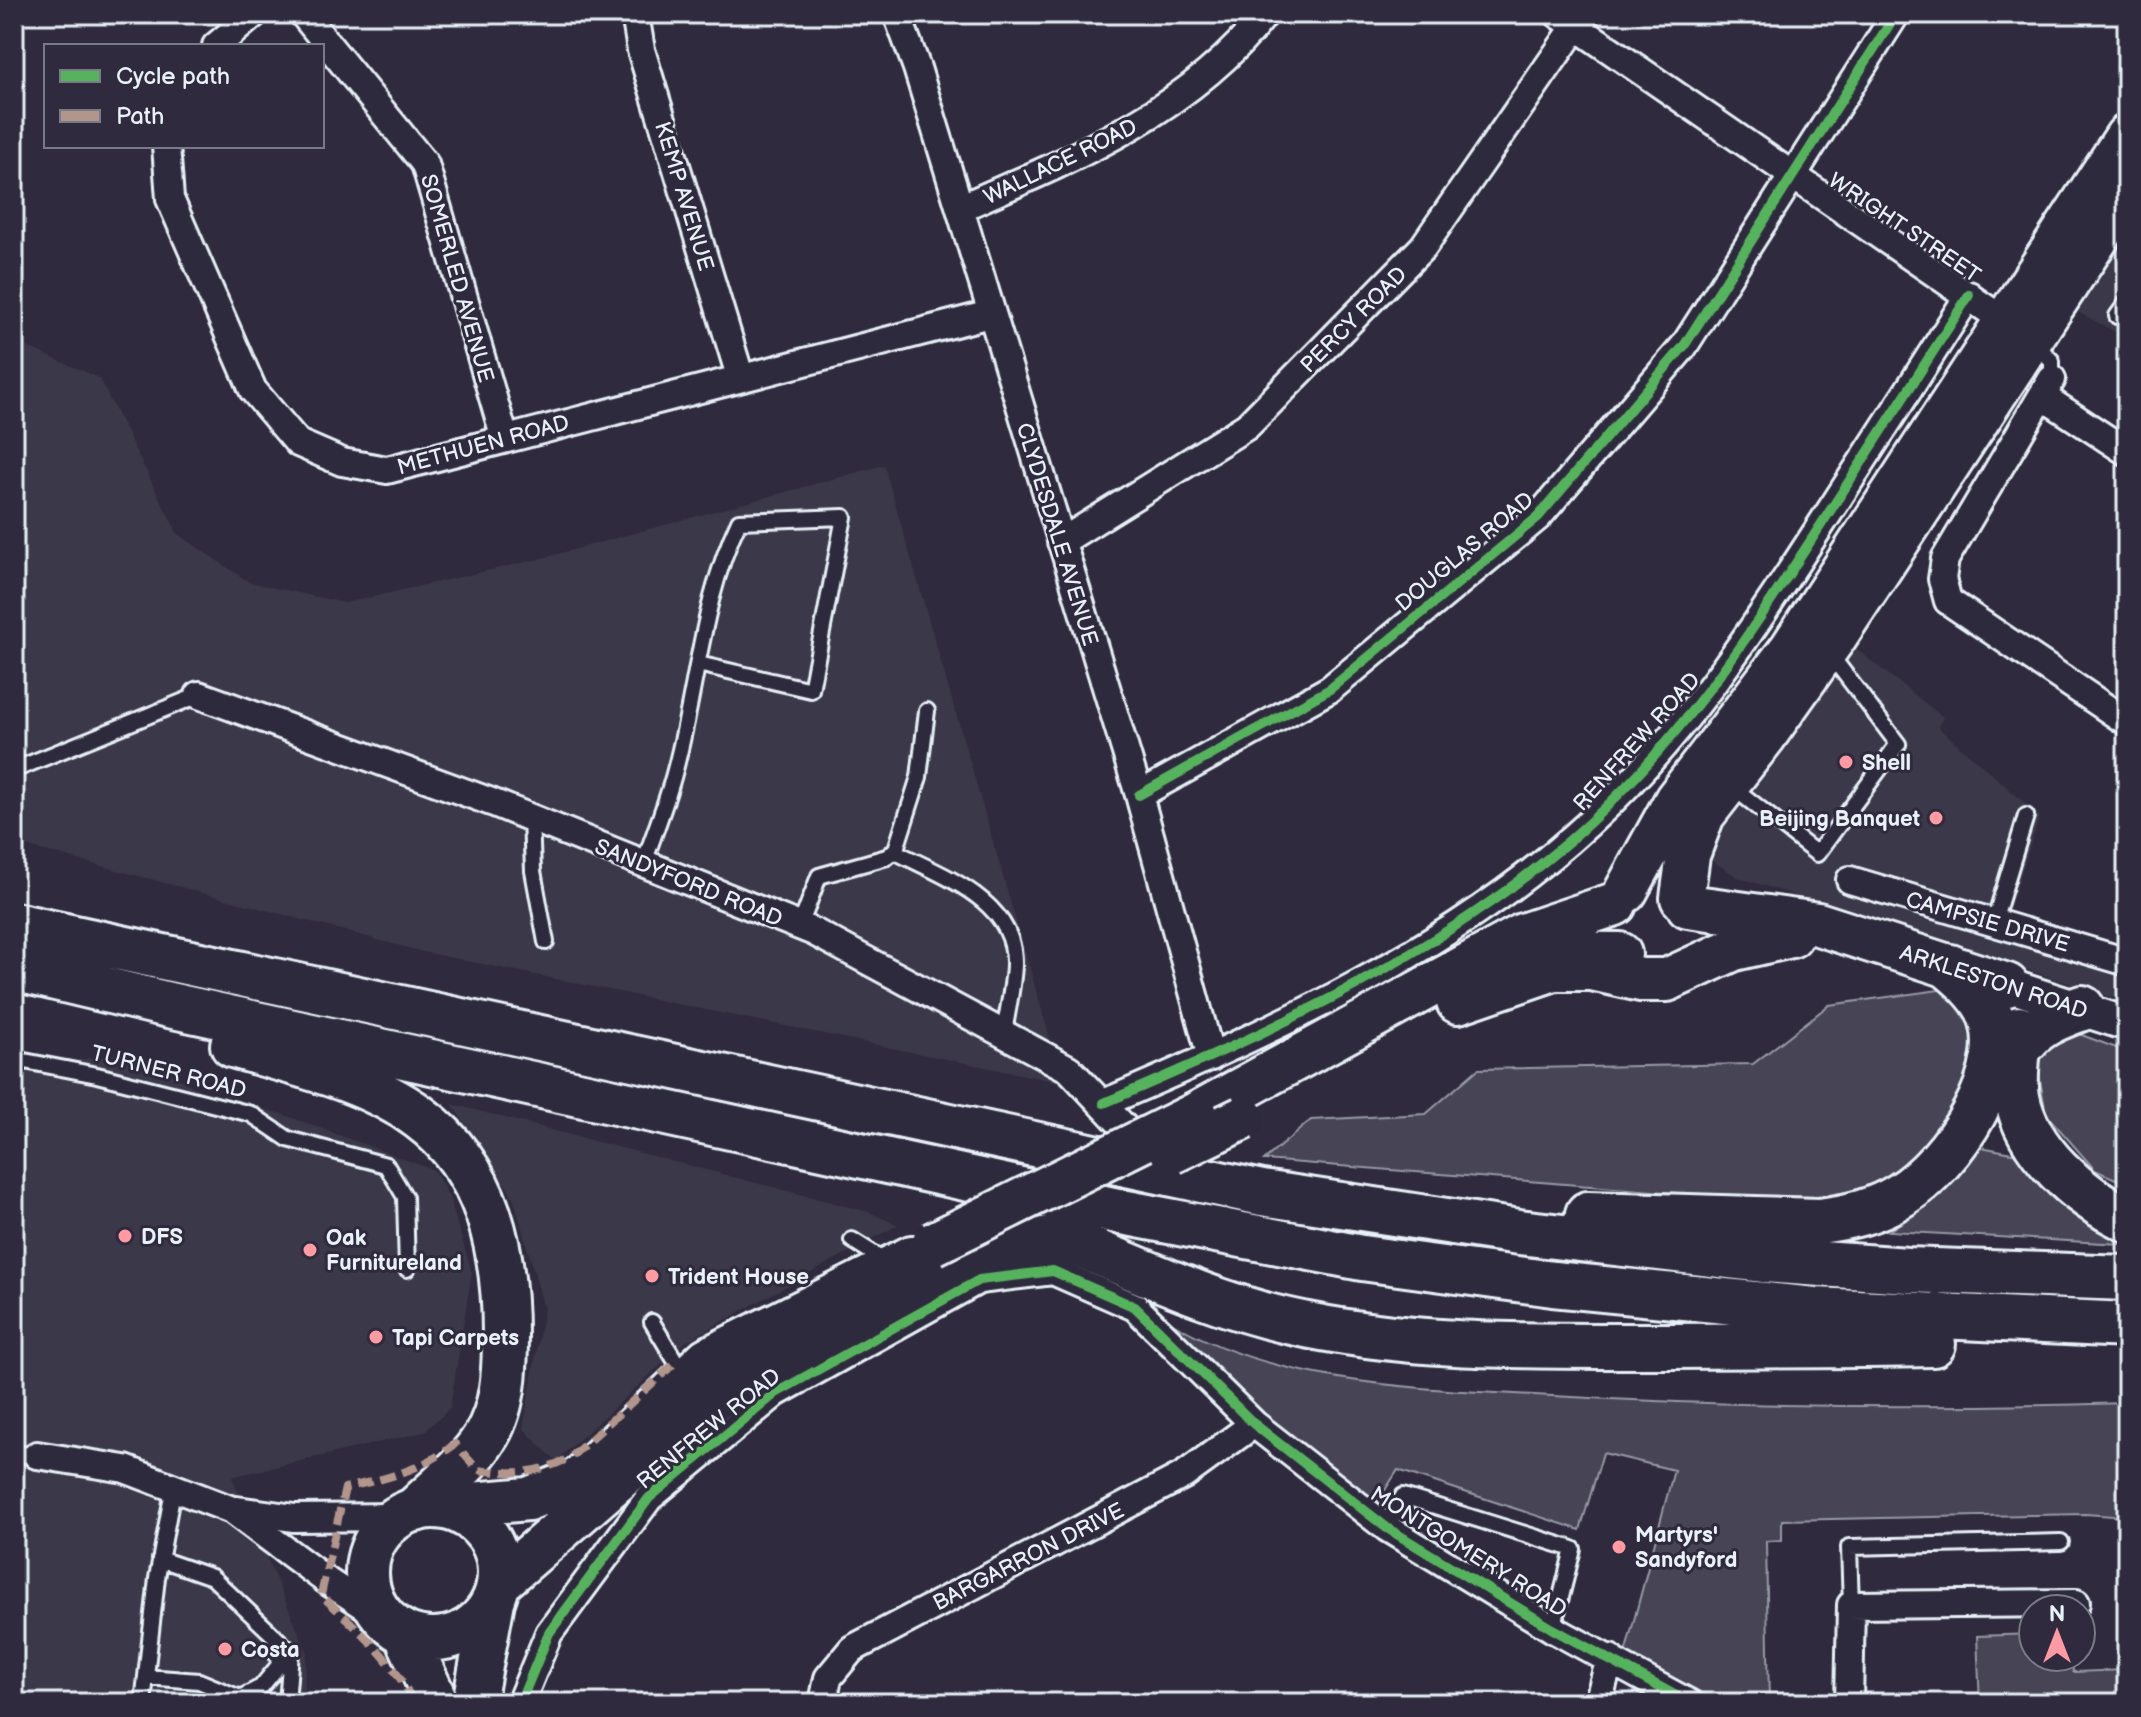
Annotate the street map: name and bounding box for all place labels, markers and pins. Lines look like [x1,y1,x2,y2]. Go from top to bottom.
place label: Shell [1862,750,1911,777]
marker: Shell [1837,753,1855,771]
place label: Beijing Banquet [1759,806,1921,833]
marker: Beijing Banquet [1927,809,1945,827]
place label: DFS [141,1224,183,1251]
place label: Oak Furnitureland [326,1225,462,1277]
marker: DFS [116,1227,134,1245]
marker: Oak Furnitureland [301,1241,319,1259]
place label: Trident House [668,1264,809,1291]
marker: Trident House [643,1267,661,1285]
place label: Tapi Carpets [392,1325,519,1352]
marker: Tapi Carpets [367,1328,385,1346]
place label: Martyrs' Sandyford [1635,1522,1737,1574]
marker: Martyrs' Sandyford [1610,1538,1628,1556]
place label: Costa [241,1637,300,1664]
marker: Costa [216,1640,234,1658]

